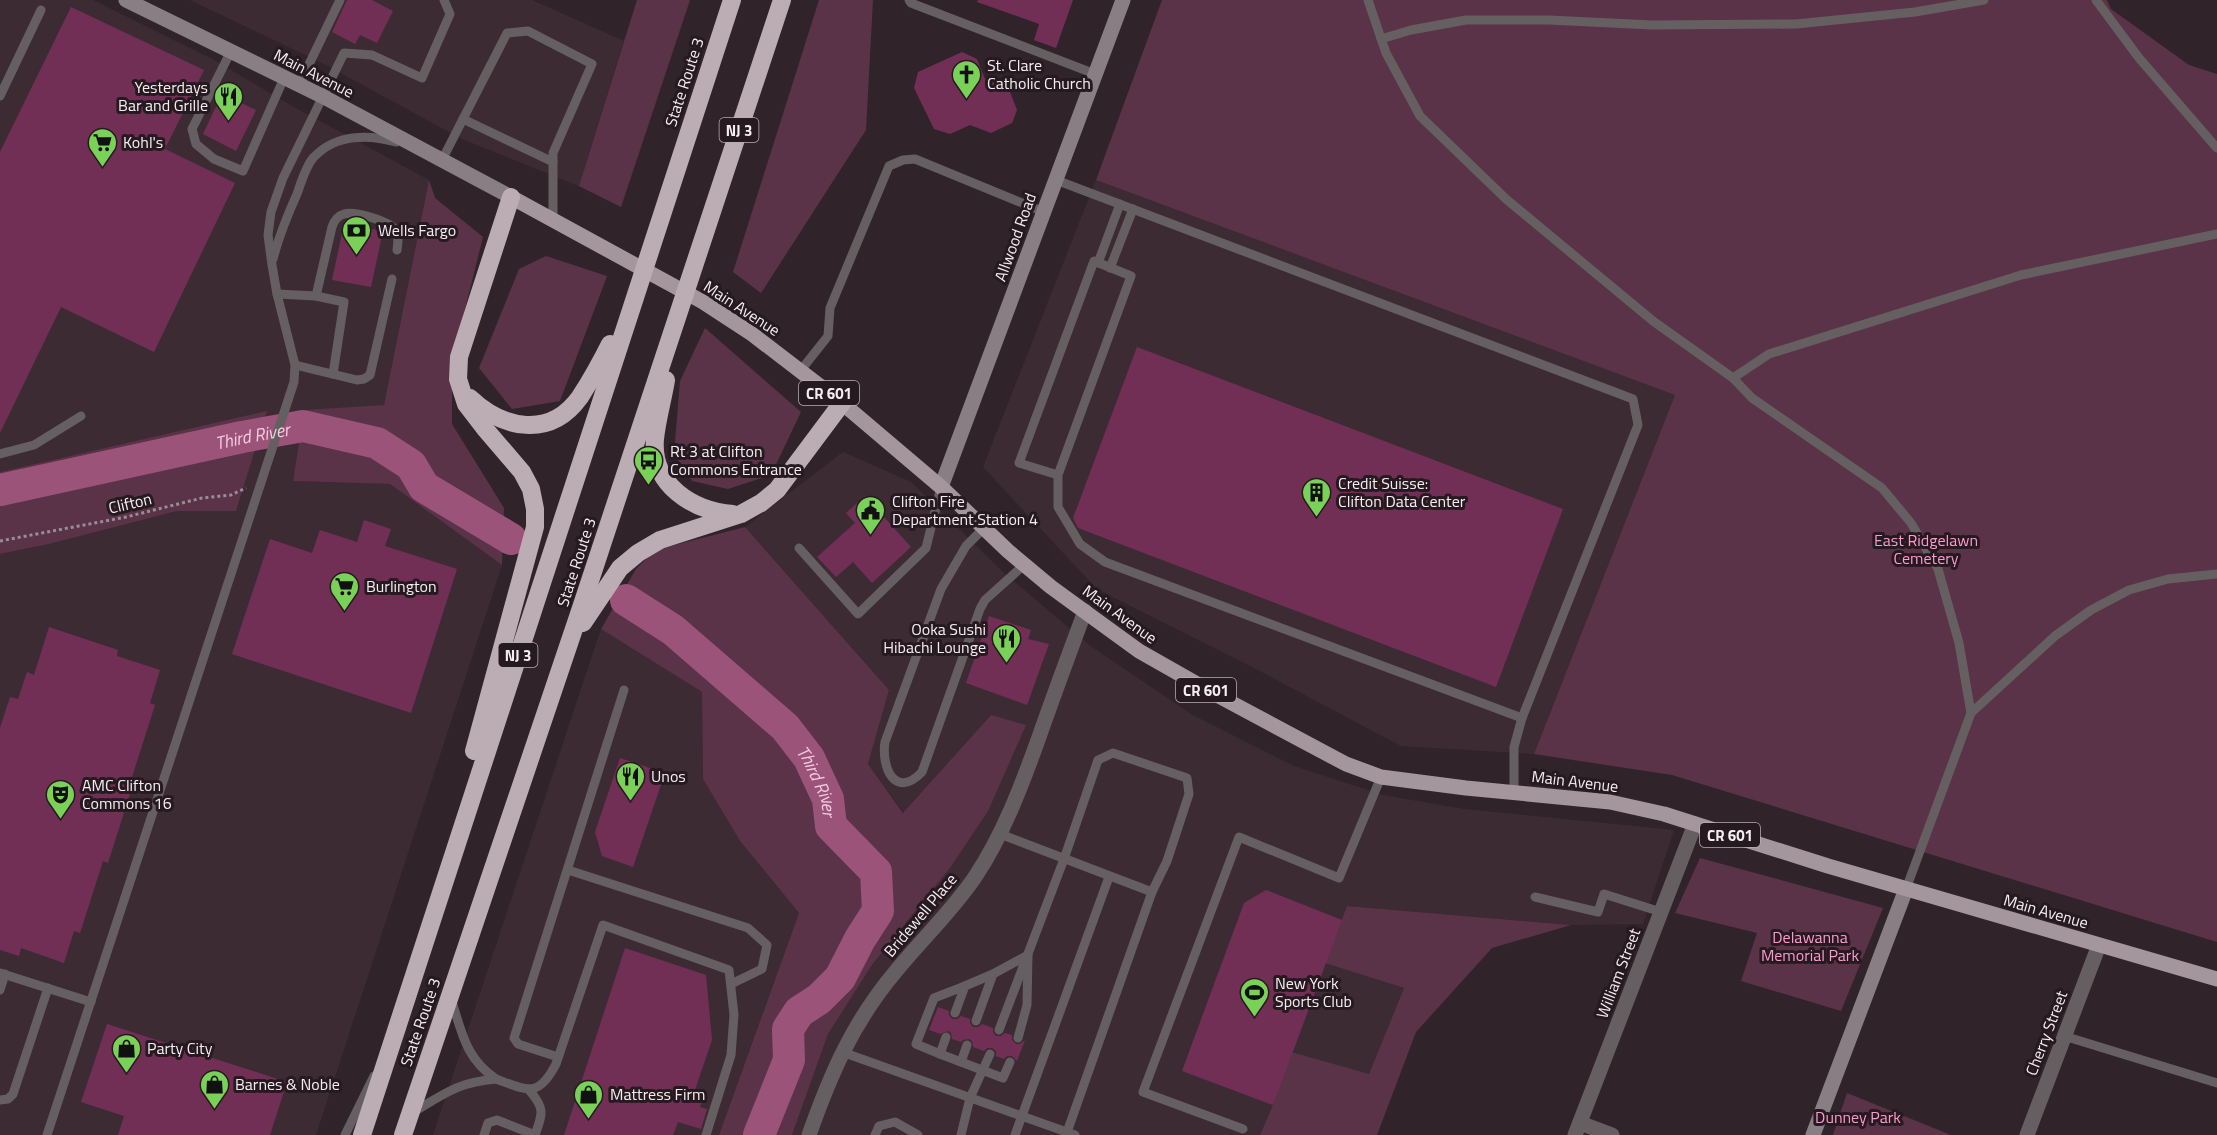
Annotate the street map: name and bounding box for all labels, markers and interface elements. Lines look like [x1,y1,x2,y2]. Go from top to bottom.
street label: State Route 3 [658,34,710,130]
street label: Main Avenue [270,43,358,103]
place label: St. Clare Catholic Church [987,53,1091,95]
church icon: St. Clare Catholic Church [950,58,982,100]
place label: Yesterdays Bar and Grille [118,75,208,117]
restaurant icon: Yesterdays Bar and Grille [213,80,245,122]
road number: NJ 3 [720,118,758,142]
supermarket icon: Kohl's [86,126,118,168]
place label: Kohl's [123,130,163,154]
street label: Allwood Road [988,189,1042,285]
bank icon: Wells Fargo [341,214,373,256]
place label: Wells Fargo [378,218,456,242]
street label: Main Avenue [699,274,785,342]
road number: CR 601 [799,381,859,405]
water label: Third River [212,415,294,456]
place label: Rt 3 at Clifton Commons Entrance [670,439,802,481]
bus stop icon: Rt 3 at Clifton Commons Entrance [633,444,665,486]
place label: Credit Suisse: Clifton Data Center [1338,471,1466,513]
building icon: Credit Suisse: Clifton Data Center [1301,476,1333,518]
street label: Clifton [106,486,154,520]
place label: Clifton Fire Department Station 4 [892,489,1038,531]
public building icon: Clifton Fire Department Station 4 [855,494,887,536]
street label: State Route 3 [550,514,602,610]
park label: East Ridgelawn Cemetery [1874,528,1978,570]
supermarket icon: Burlington [329,570,361,612]
place label: Burlington [366,574,437,598]
street label: Main Avenue [1078,579,1162,649]
place label: Ooka Sushi Hibachi Lounge [883,617,986,659]
restaurant icon: Ooka Sushi Hibachi Lounge [991,622,1023,664]
road number: NJ 3 [498,643,538,667]
road number: CR 601 [1176,678,1236,702]
water label: Third River [790,740,844,820]
restaurant icon: Unos [614,760,646,802]
place label: Unos [651,764,686,788]
street label: Main Avenue [1530,764,1620,798]
place label: AMC Clifton Commons 16 [82,773,172,815]
theatre icon: AMC Clifton Commons 16 [45,778,77,820]
road number: CR 601 [1700,823,1760,847]
street label: Bridewell Place [878,868,962,962]
street label: Main Avenue [2001,887,2091,935]
street label: William Street [1590,924,1646,1022]
park label: Delawanna Memorial Park [1761,925,1859,967]
place label: New York Sports Club [1275,971,1352,1013]
street label: State Route 3 [394,974,446,1070]
sports icon: New York Sports Club [1238,976,1270,1018]
street label: Cherry Street [2019,987,2073,1079]
shop icon: Party City [110,1032,142,1074]
place label: Party City [147,1036,213,1060]
shop icon: Barnes & Noble [198,1068,230,1110]
place label: Barnes & Noble [235,1072,340,1096]
shop icon: Mattress Firm [573,1078,605,1120]
place label: Mattress Firm [610,1082,705,1106]
park label: Dunney Park [1815,1105,1901,1129]

